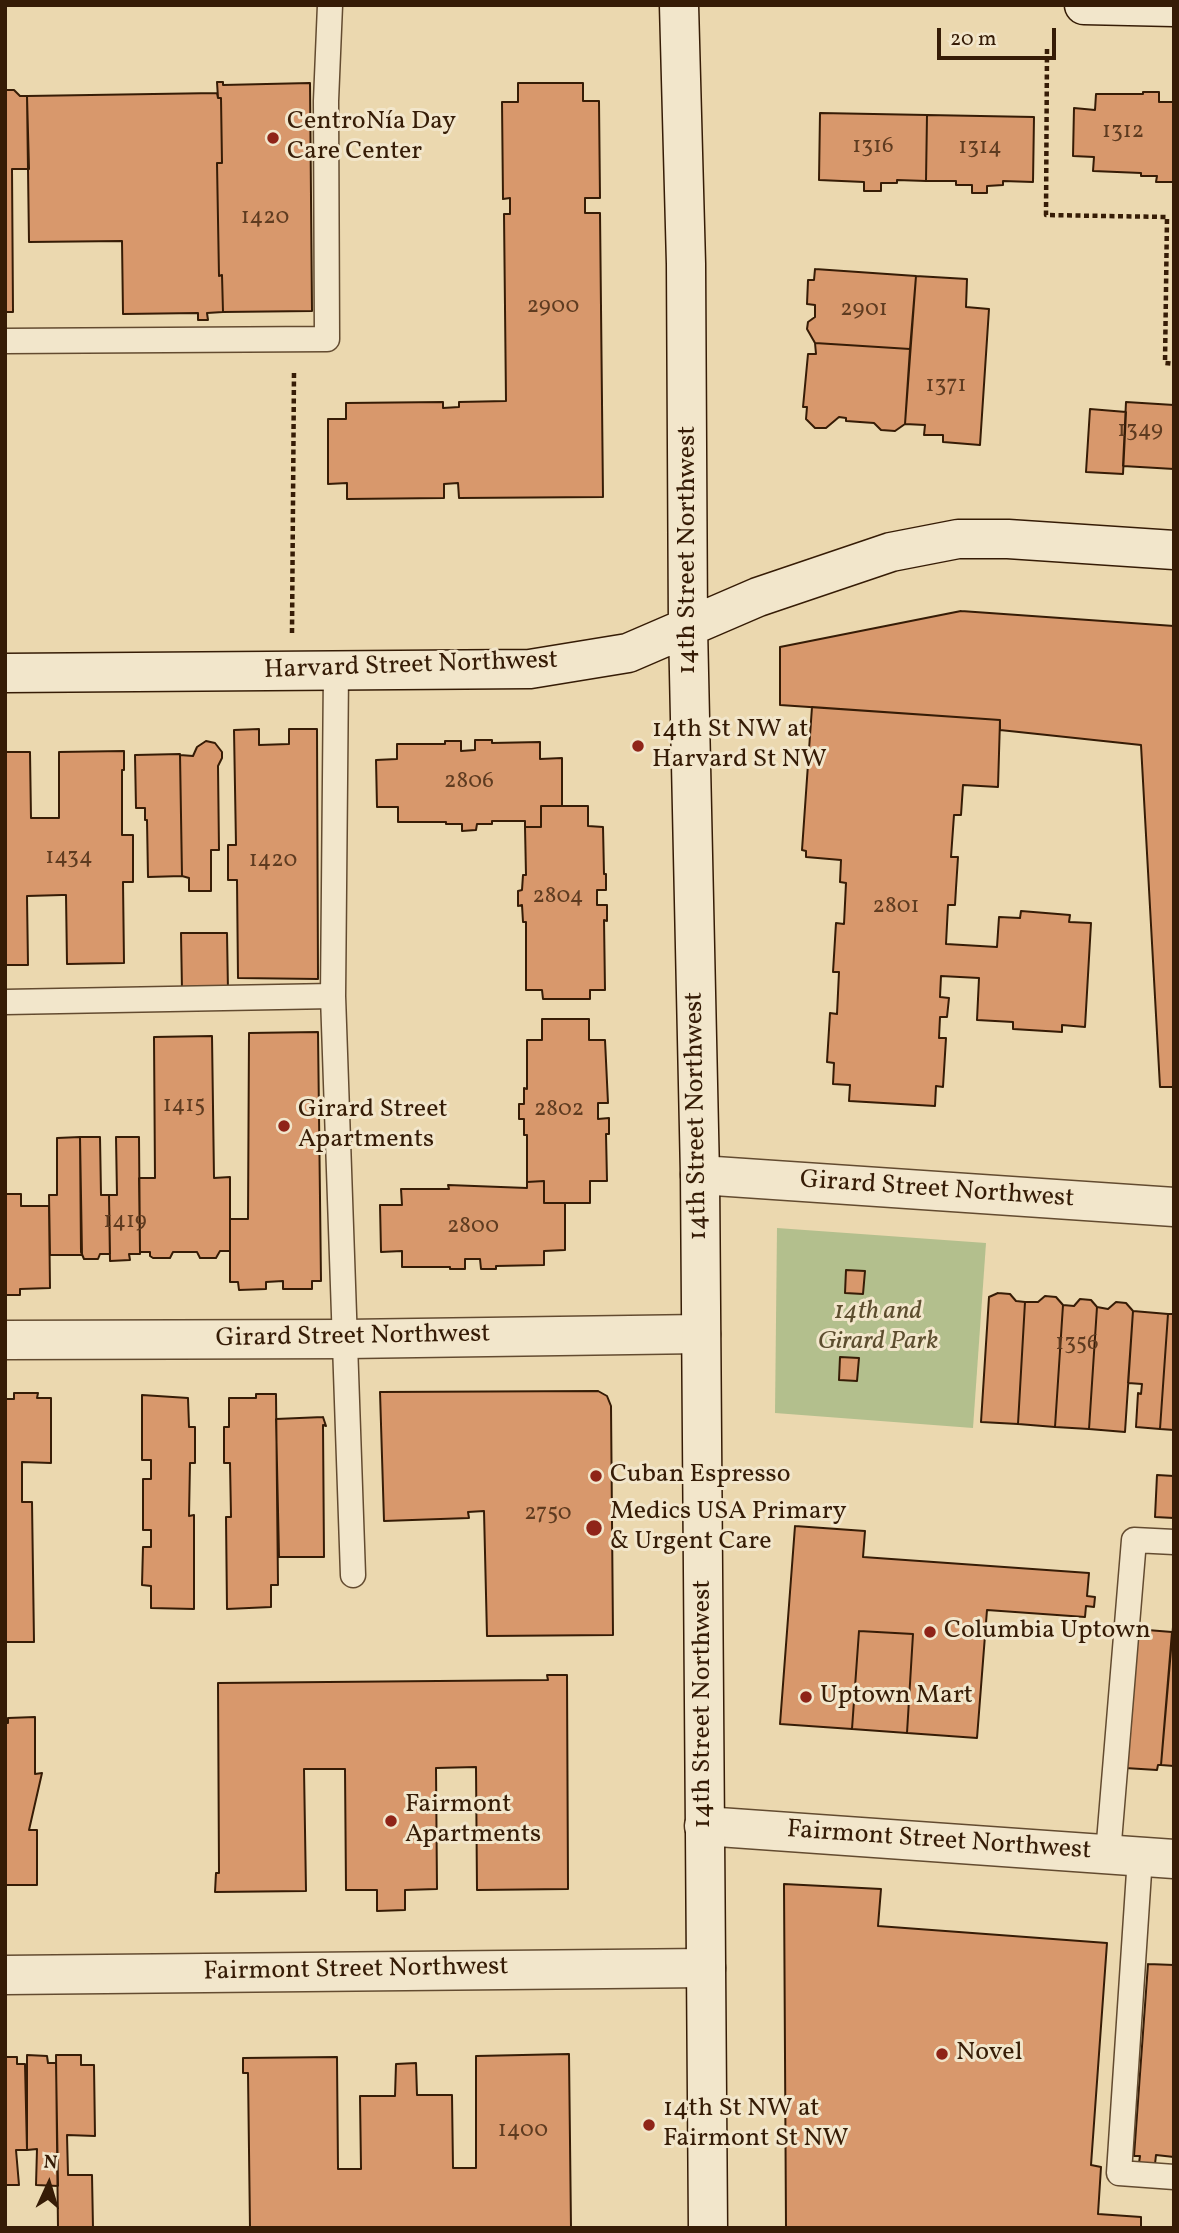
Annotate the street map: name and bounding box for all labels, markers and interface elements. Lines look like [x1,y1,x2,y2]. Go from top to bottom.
scale bar [941,14,1060,58]
text: 20 m [950,25,996,54]
place label: CentroNía Day Care Center [287,107,456,168]
house number: 1312 [1102,119,1144,147]
marker: CentroNía Day Care Center [265,130,281,146]
house number: 1316 [852,134,894,162]
house number: 1314 [958,135,1002,163]
house number: 1420 [241,205,289,233]
house number: 2900 [527,294,579,322]
house number: 2901 [840,297,888,325]
house number: 1371 [926,373,966,401]
house number: 1349 [1117,418,1163,446]
street label: 14th Street Northwest [673,426,705,674]
street label: Harvard Street Northwest [263,646,559,688]
place label: 14th St NW at Harvard St NW [652,715,827,776]
marker: 14th St NW at Harvard St NW [630,738,646,754]
house number: 2806 [444,769,494,797]
house number: 1434 [45,845,93,873]
house number: 1420 [249,848,297,876]
house number: 2804 [532,884,584,912]
house number: 2801 [873,894,919,922]
street label: 14th Street Northwest [680,991,716,1241]
house number: 1415 [163,1093,205,1121]
place label: Girard Street Apartments [298,1095,448,1156]
house number: 2802 [534,1097,584,1125]
marker: Girard Street Apartments [276,1118,292,1134]
street label: Girard Street Northwest [799,1166,1075,1216]
house number: 1419 [103,1209,147,1237]
house number: 2800 [447,1214,499,1242]
park label: 14th and Girard Park [818,1297,938,1358]
street label: Girard Street Northwest [215,1320,491,1356]
house number: 1356 [1055,1331,1099,1359]
place label: Cuban Espresso [610,1460,790,1492]
marker: Cuban Espresso [588,1468,604,1484]
place label: Medics USA Primary & Urgent Care [610,1497,847,1558]
house number: 2750 [524,1501,572,1529]
marker: Medics USA Primary & Urgent Care [584,1518,604,1538]
street label: 14th Street Northwest [688,1580,720,1828]
place label: Columbia Uptown [944,1616,1151,1648]
marker: Columbia Uptown [922,1624,938,1640]
place label: Uptown Mart [820,1681,973,1713]
marker: Uptown Mart [798,1689,814,1705]
place label: Fairmont Apartments [405,1790,541,1852]
marker: Fairmont Apartments [383,1813,399,1829]
street label: Fairmont Street Northwest [786,1816,1092,1868]
street label: Fairmont Street Northwest [203,1953,509,1989]
place label: Novel [956,2038,1022,2070]
marker: Novel [934,2046,950,2062]
place label: 14th St NW at Fairmont St NW [663,2094,849,2156]
marker: 14th St NW at Fairmont St NW [641,2117,657,2133]
house number: 1400 [498,2118,548,2146]
north arrow [14,2149,84,2219]
text: N [43,2150,58,2177]

